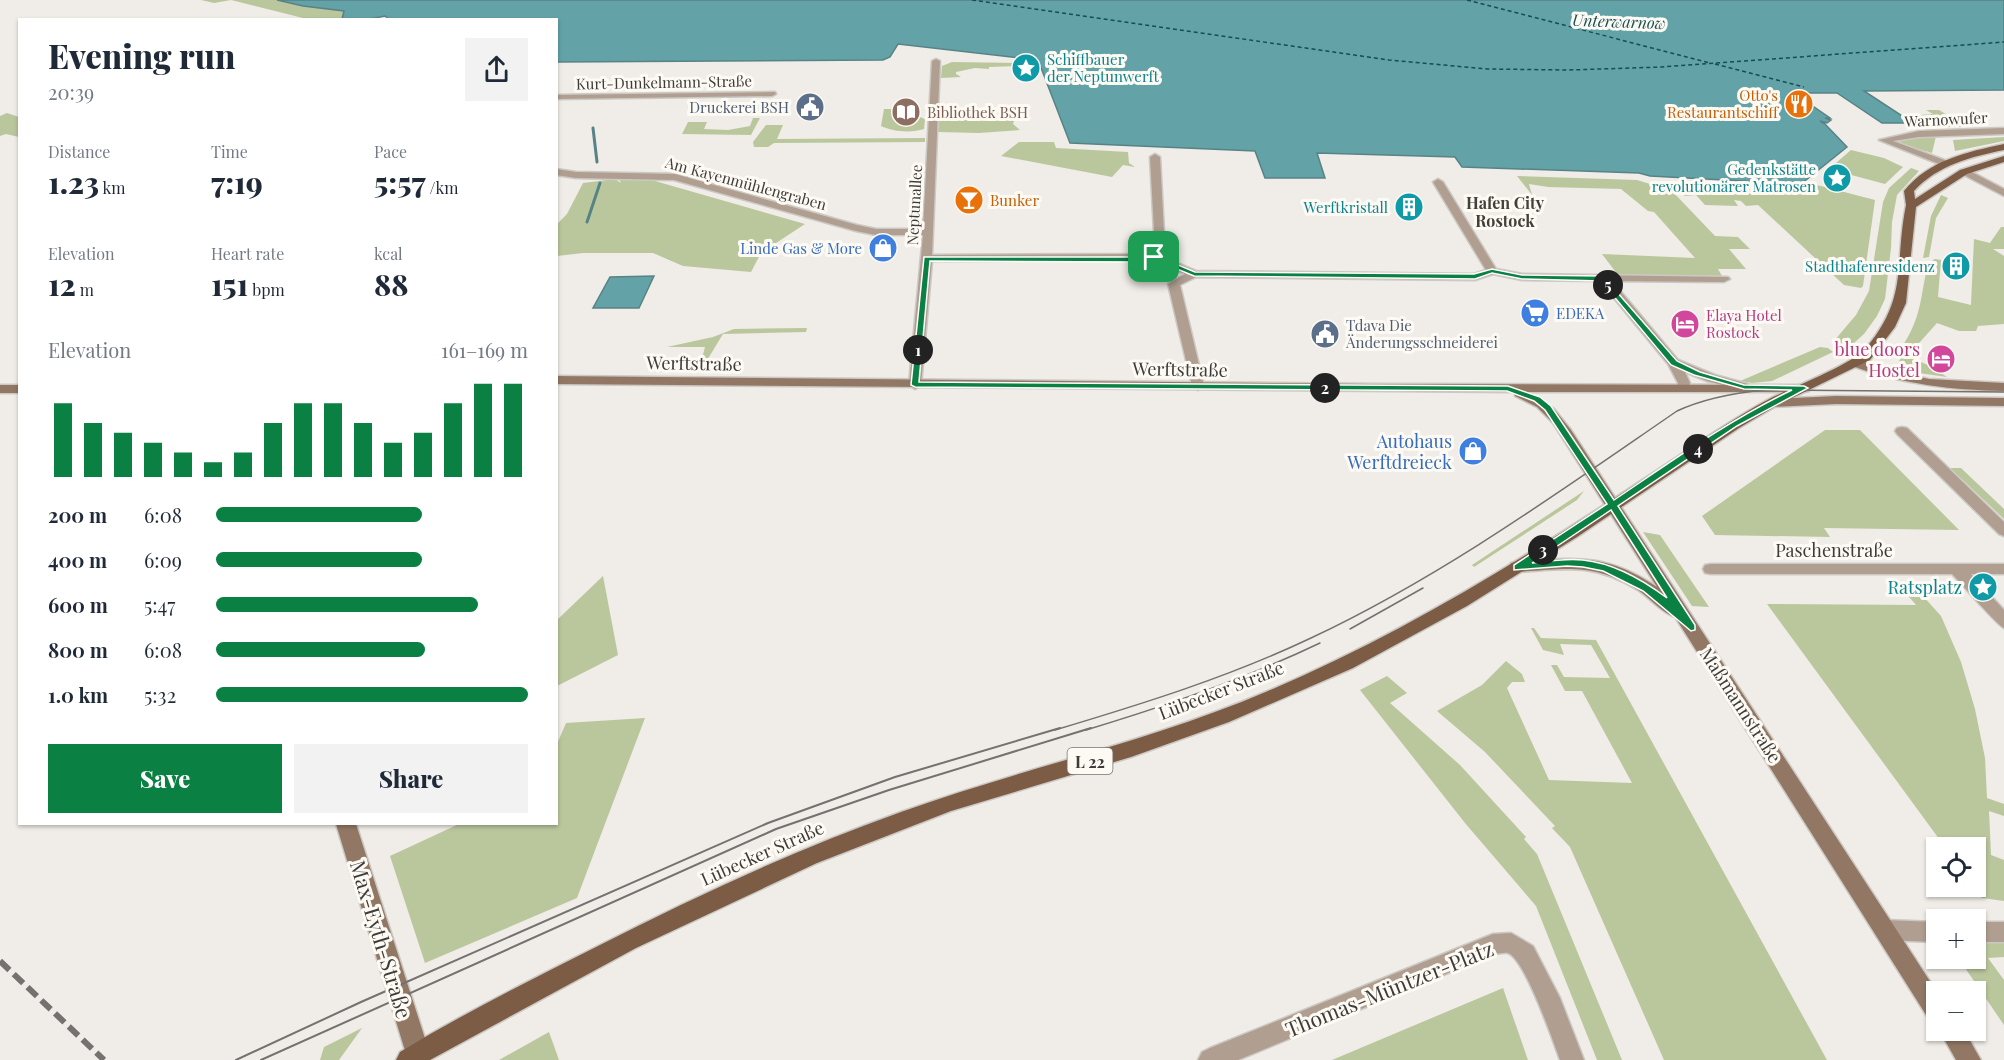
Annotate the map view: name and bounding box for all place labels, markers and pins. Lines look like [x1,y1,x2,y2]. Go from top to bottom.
place label: Schiffbauer der Neptunwerft [1047,49,1159,86]
place icon: Schiffbauer der Neptunwerft [1010,52,1042,84]
place label: Otto's Restaurantschiff [1667,85,1779,122]
restaurant icon: Otto's Restaurantschiff [1783,88,1815,120]
public building icon: Druckerei BSH [794,91,826,123]
library icon: Bibliothek BSH [890,96,922,128]
place label: Druckerei BSH [689,97,789,117]
place label: Bibliothek BSH [927,102,1028,122]
place label: Gedenkstätte revolutionärer Matrosen [1652,159,1816,196]
place icon: Gedenkstätte revolutionärer Matrosen [1821,162,1853,194]
bar icon: Bunker [953,184,985,216]
place label: Bunker [990,190,1039,210]
building icon: Werftkristall [1393,191,1425,223]
place label: Werftkristall [1303,197,1388,217]
pin [1128,231,1179,282]
shop icon: Linde Gas & More [867,232,899,264]
place label: Linde Gas & More [740,238,862,258]
building icon: Stadthafenresidenz [1940,250,1972,282]
place label: Stadthafenresidenz [1805,256,1935,276]
pin: 5 [1593,270,1623,300]
supermarket icon: EDEKA [1519,297,1551,329]
place label: EDEKA [1556,303,1605,323]
place label: Elaya Hotel Rostock [1706,305,1782,342]
hotel icon: Elaya Hotel Rostock [1669,308,1701,340]
place label: Tdava Die Änderungsschneiderei [1345,315,1498,352]
public building icon: Tdava Die Änderungsschneiderei [1309,318,1341,350]
pin: 1 [903,335,933,365]
place label: blue doors Hostel [1835,337,1920,382]
hotel icon: blue doors Hostel [1925,343,1957,375]
pin: 2 [1310,373,1340,403]
place label: Autohaus Werftdreieck [1346,429,1452,474]
pin: 4 [1683,434,1713,464]
shop icon: Autohaus Werftdreieck [1457,435,1489,467]
pin: 3 [1528,535,1558,565]
place icon: Ratsplatz [1967,571,1999,603]
place label: Ratsplatz [1887,575,1962,599]

